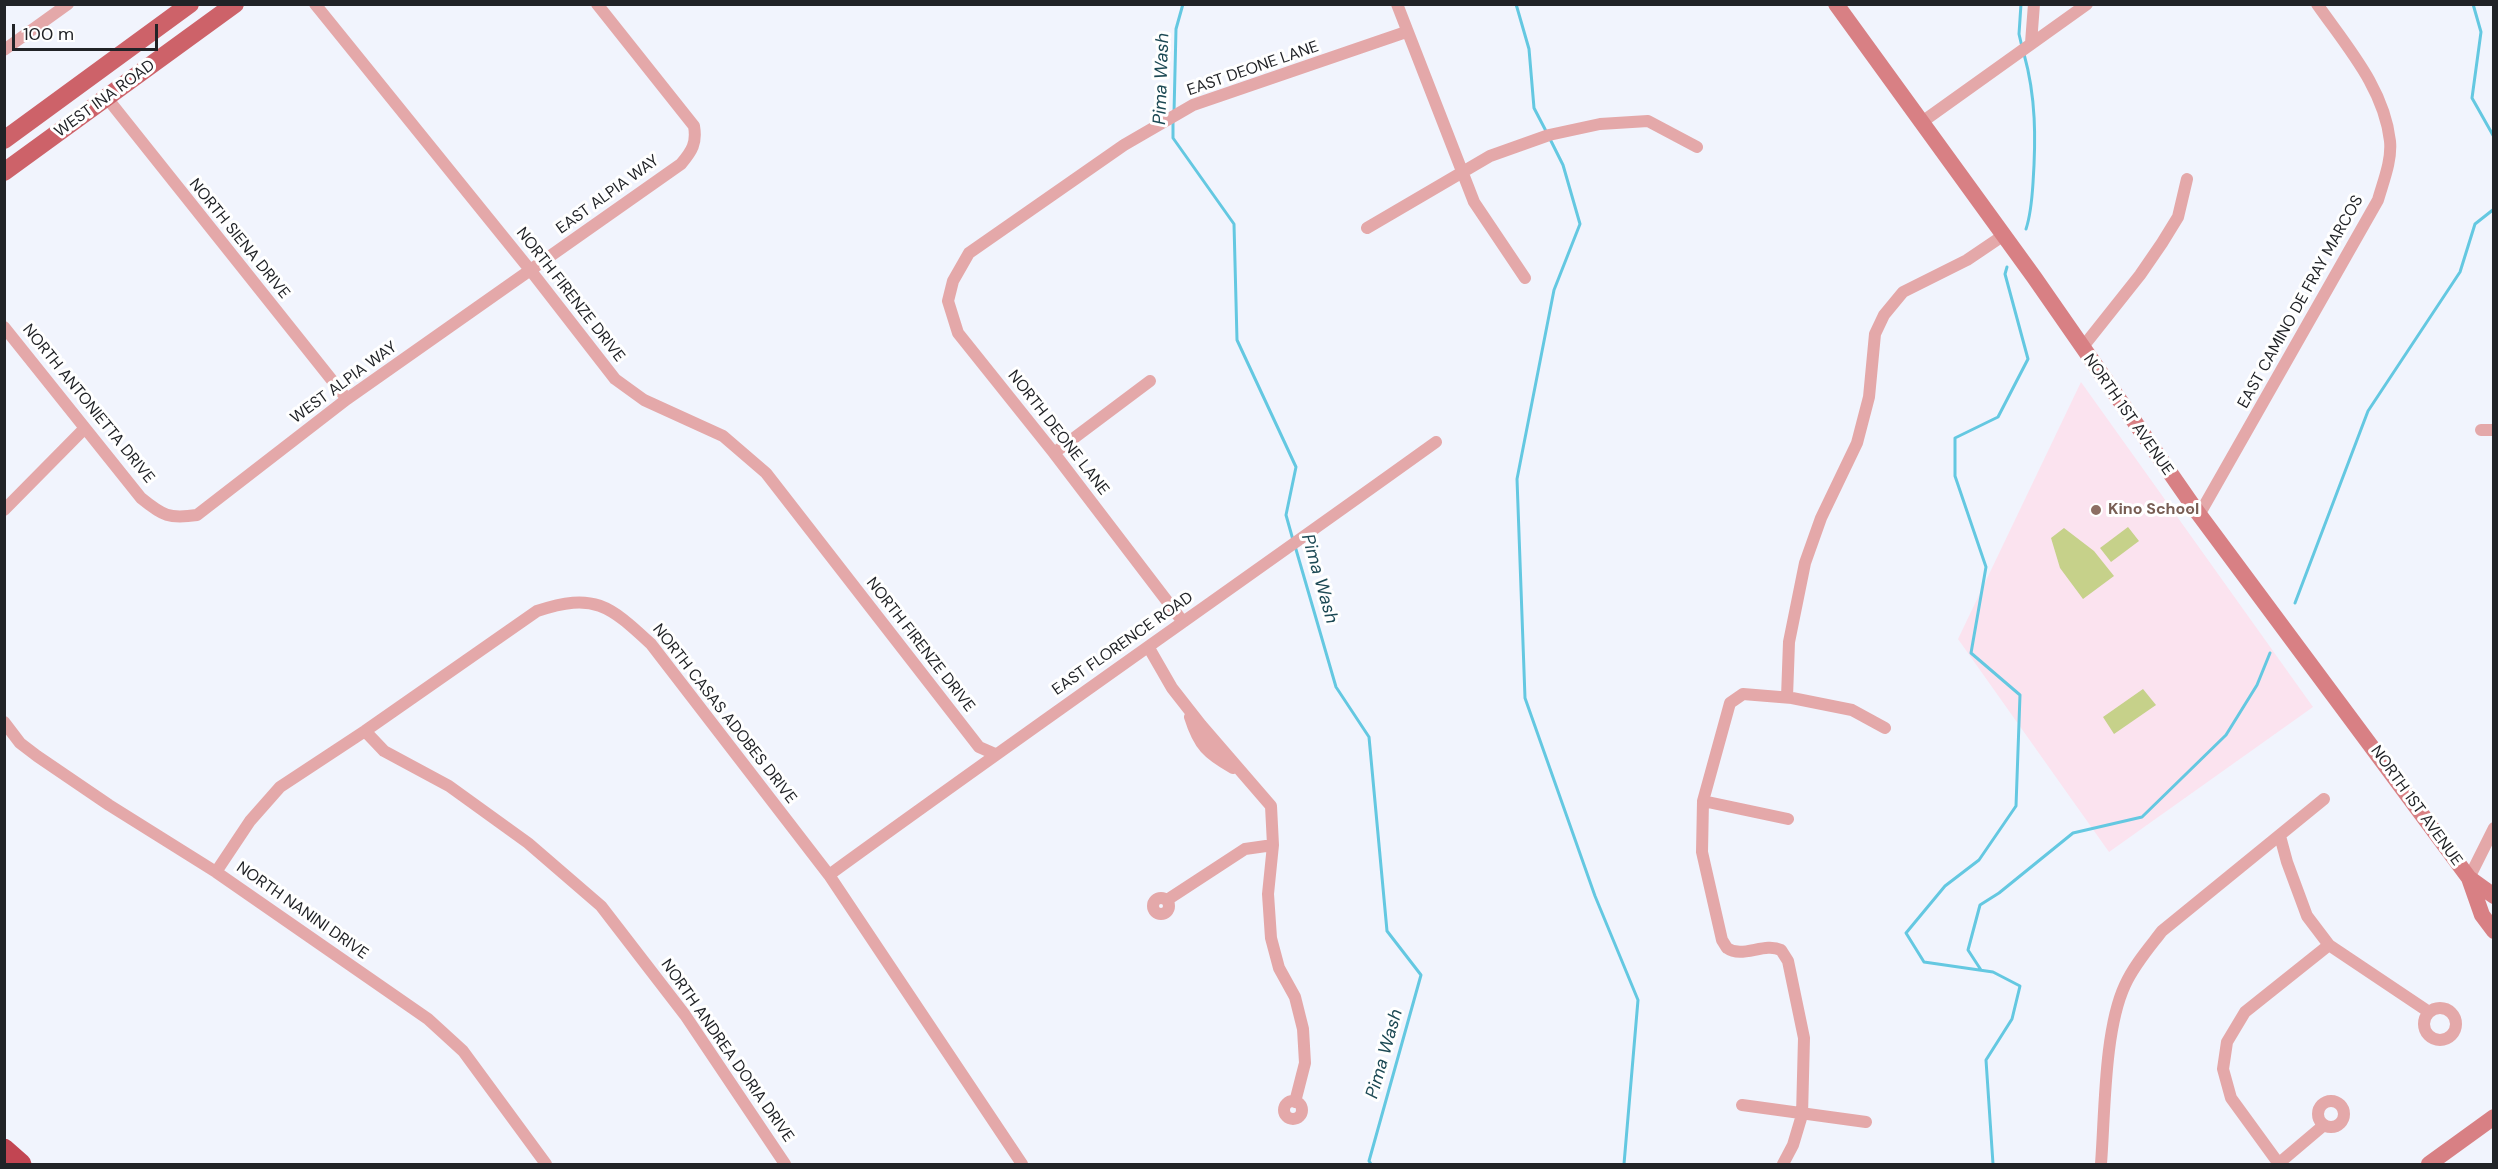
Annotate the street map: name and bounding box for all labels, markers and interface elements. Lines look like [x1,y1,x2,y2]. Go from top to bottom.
scale bar [15,12,160,50]
text: 100 m [23,22,74,46]
water label: Pima Wash [1150,33,1174,125]
street label: EAST DEONE LANE [1185,37,1321,101]
street label: WEST INA ROAD [51,56,159,142]
street label: EAST ALPIA WAY [553,151,663,239]
street label: NORTH SIENA DRIVE [185,175,293,303]
street label: EAST CAMINO DE FRAY MARCOS [2234,192,2368,412]
street label: NORTH FIRENZE DRIVE [512,224,628,366]
street label: NORTH ANTONIETTA DRIVE [18,321,158,487]
street label: WEST ALPIA WAY [287,338,401,428]
street label: NORTH 1ST AVENUE [2079,351,2177,479]
street label: NORTH DEONE LANE [1003,367,1113,499]
place label: Kino School [2108,500,2199,520]
marker: Kino School [2089,503,2103,517]
water label: Pima Wash [1296,532,1342,626]
street label: NORTH FIRENZE DRIVE [862,574,978,716]
street label: EAST FLORENCE ROAD [1049,588,1197,700]
street label: NORTH CASAS ADOBES DRIVE [648,620,800,808]
street label: NORTH 1ST AVENUE [2366,742,2466,870]
street label: NORTH NANINI DRIVE [232,858,372,964]
street label: NORTH ANDREA DORIA DRIVE [656,956,798,1146]
water label: Pima Wash [1362,1007,1408,1101]

